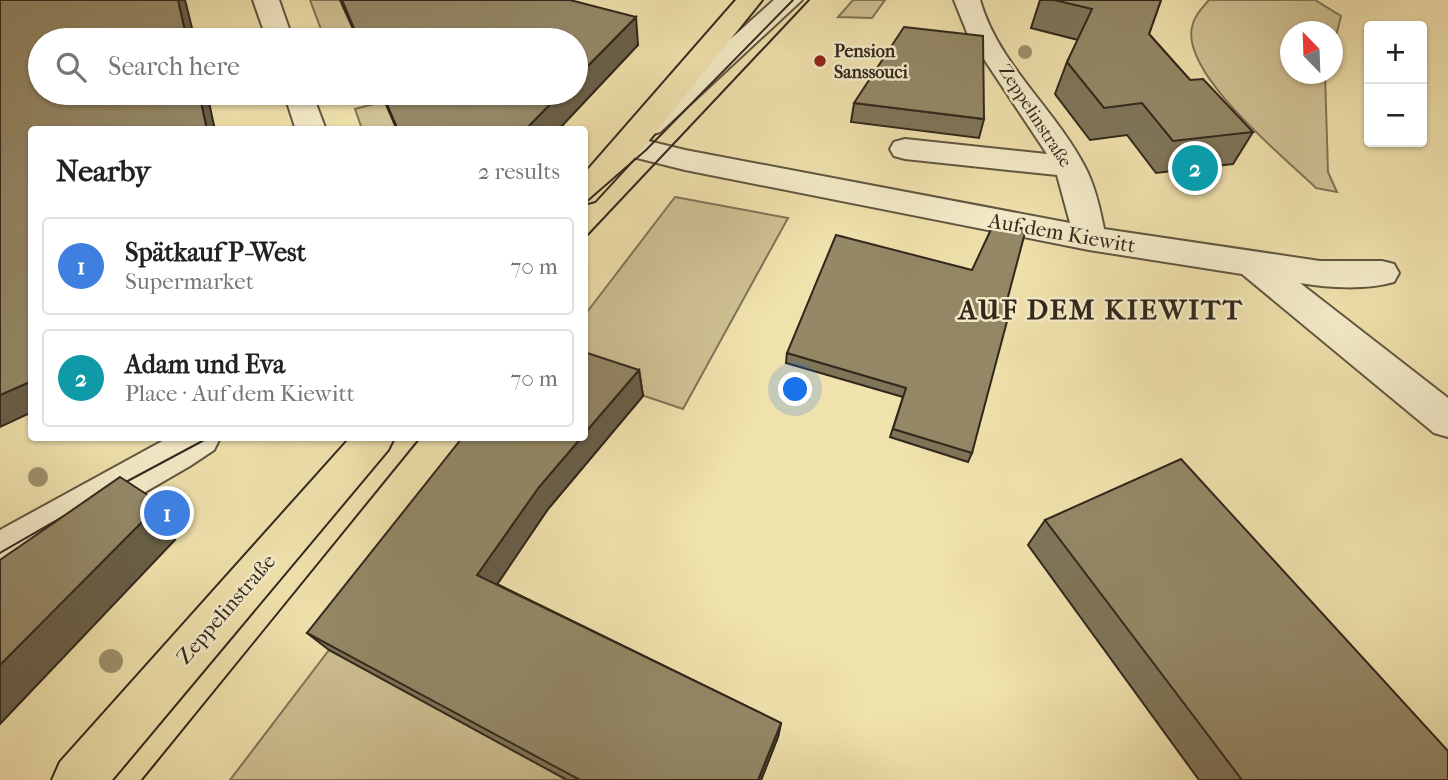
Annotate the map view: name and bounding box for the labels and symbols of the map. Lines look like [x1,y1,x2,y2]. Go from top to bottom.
north arrow [1280,21,1343,84]
place label: Pension Sanssouci [834,41,908,83]
marker: Pension Sanssouci [812,53,828,69]
street label: Zeppelinstraße [994,61,1076,171]
pin: 2 [1172,142,1218,194]
street label: Auf dem Kiewitt [986,208,1138,258]
district label: AUF DEM KIEWITT [956,293,1244,326]
your location [778,372,812,406]
pin: 1 [144,487,190,539]
street label: Zeppelinstraße [172,549,280,669]

